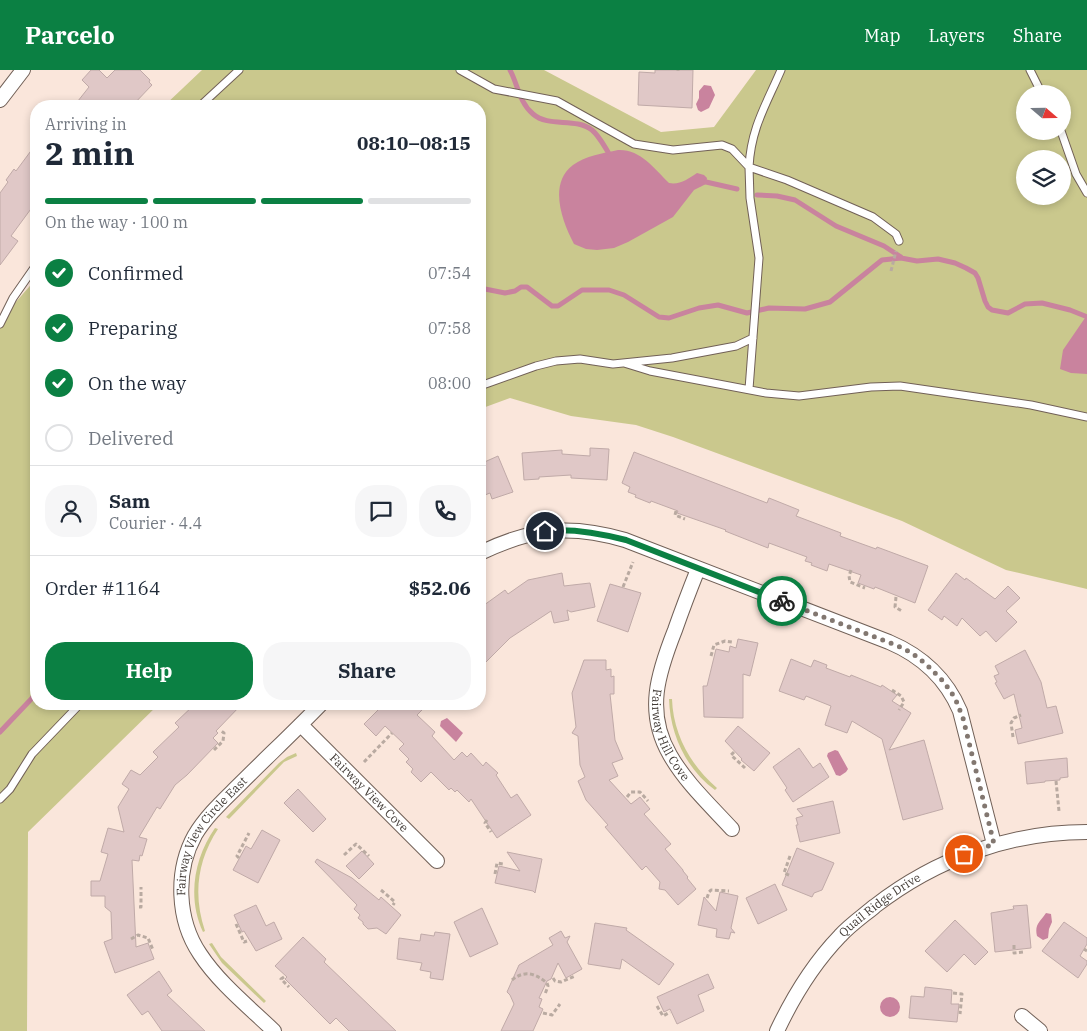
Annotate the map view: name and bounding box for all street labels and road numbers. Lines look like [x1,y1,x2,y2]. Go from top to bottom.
street label: Fairway Hill Cove [649,688,693,784]
street label: Fairway View Cove [327,750,412,835]
street label: Fairway View Circle East [173,773,250,896]
street label: Quail Ridge Drive [835,870,923,940]

